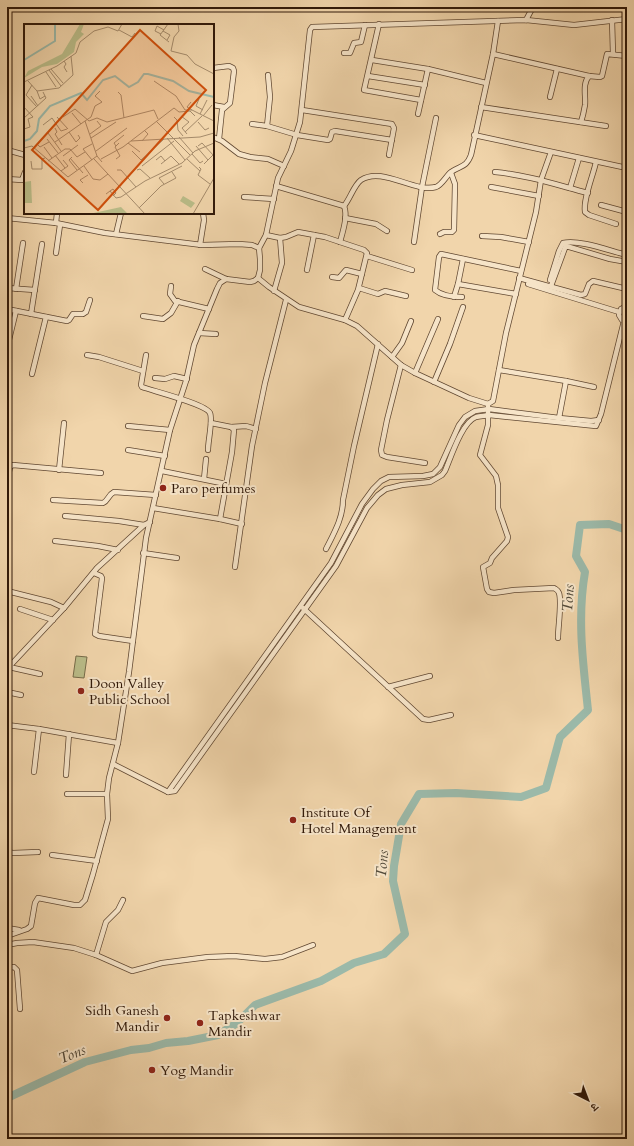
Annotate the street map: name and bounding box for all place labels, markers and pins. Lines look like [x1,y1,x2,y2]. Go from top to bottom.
place label: Paro perfumes [171,479,256,498]
marker: Paro perfumes [158,483,168,493]
place label: Doon Valley Public School [89,674,170,709]
marker: Doon Valley Public School [76,686,86,696]
place label: Institute Of Hotel Management [301,803,417,838]
marker: Institute Of Hotel Management [288,815,298,825]
place label: Sidh Ganesh Mandir [85,1001,160,1036]
place label: Tapkeshwar Mandir [208,1006,281,1041]
marker: Sidh Ganesh Mandir [162,1013,172,1023]
marker: Tapkeshwar Mandir [195,1018,205,1028]
place label: Yog Mandir [160,1061,234,1080]
marker: Yog Mandir [147,1065,157,1075]

